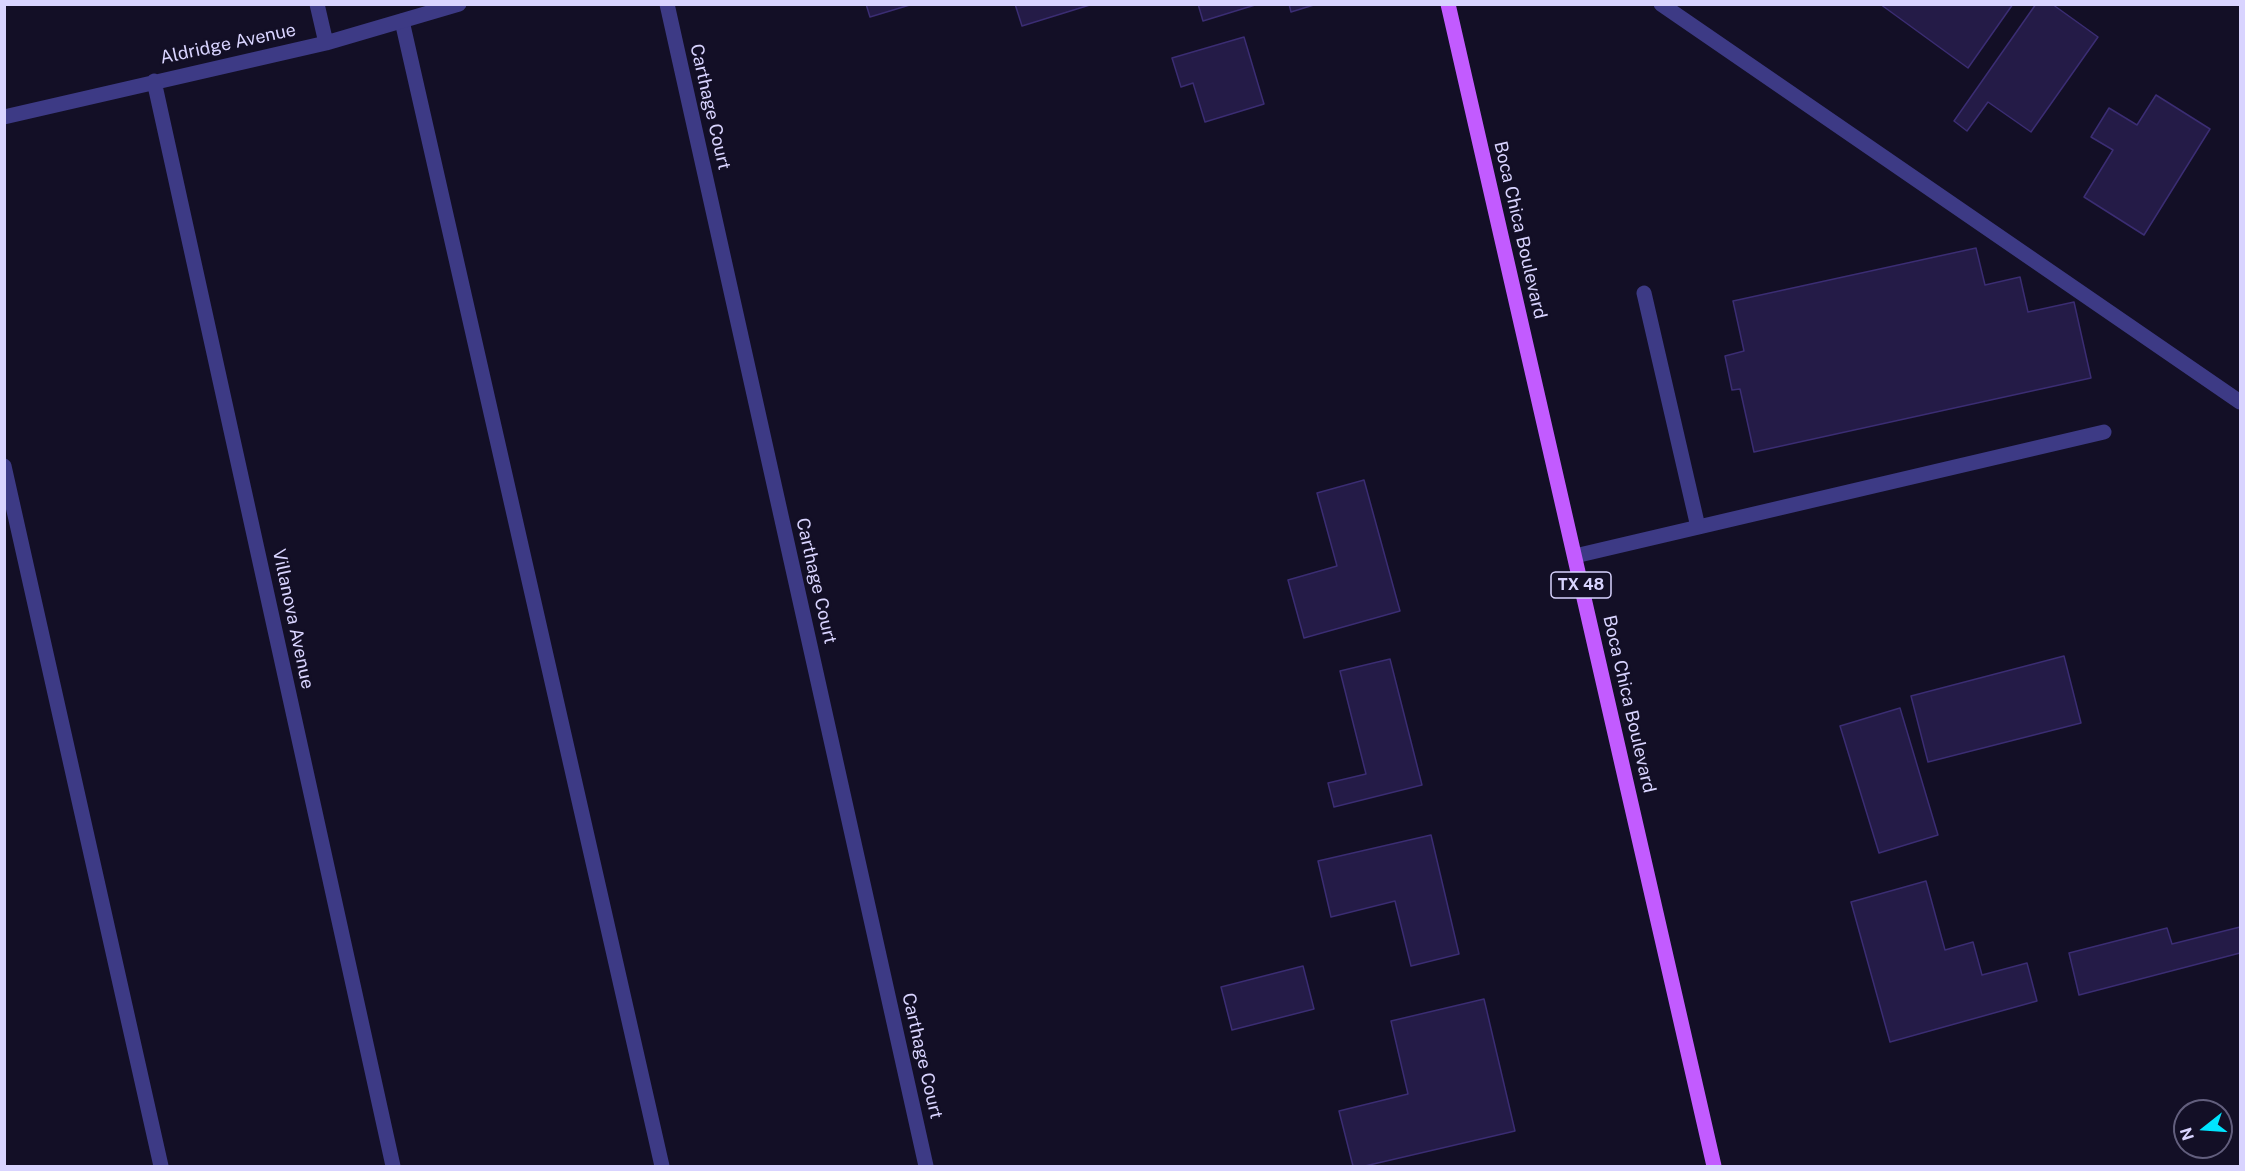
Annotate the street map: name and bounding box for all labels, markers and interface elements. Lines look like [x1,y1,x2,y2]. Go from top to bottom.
street label: Aldridge Avenue [158,19,298,69]
street label: Carthage Court [685,42,735,172]
street label: Boca Chica Boulevard [1489,139,1551,321]
street label: Carthage Court [791,516,841,646]
street label: Villanova Avenue [268,547,318,691]
road number: TX 48 [1551,572,1611,598]
street label: Boca Chica Boulevard [1598,613,1660,795]
street label: Carthage Court [897,991,947,1121]
north arrow [2173,1099,2233,1159]
text: N [2176,1125,2198,1143]

